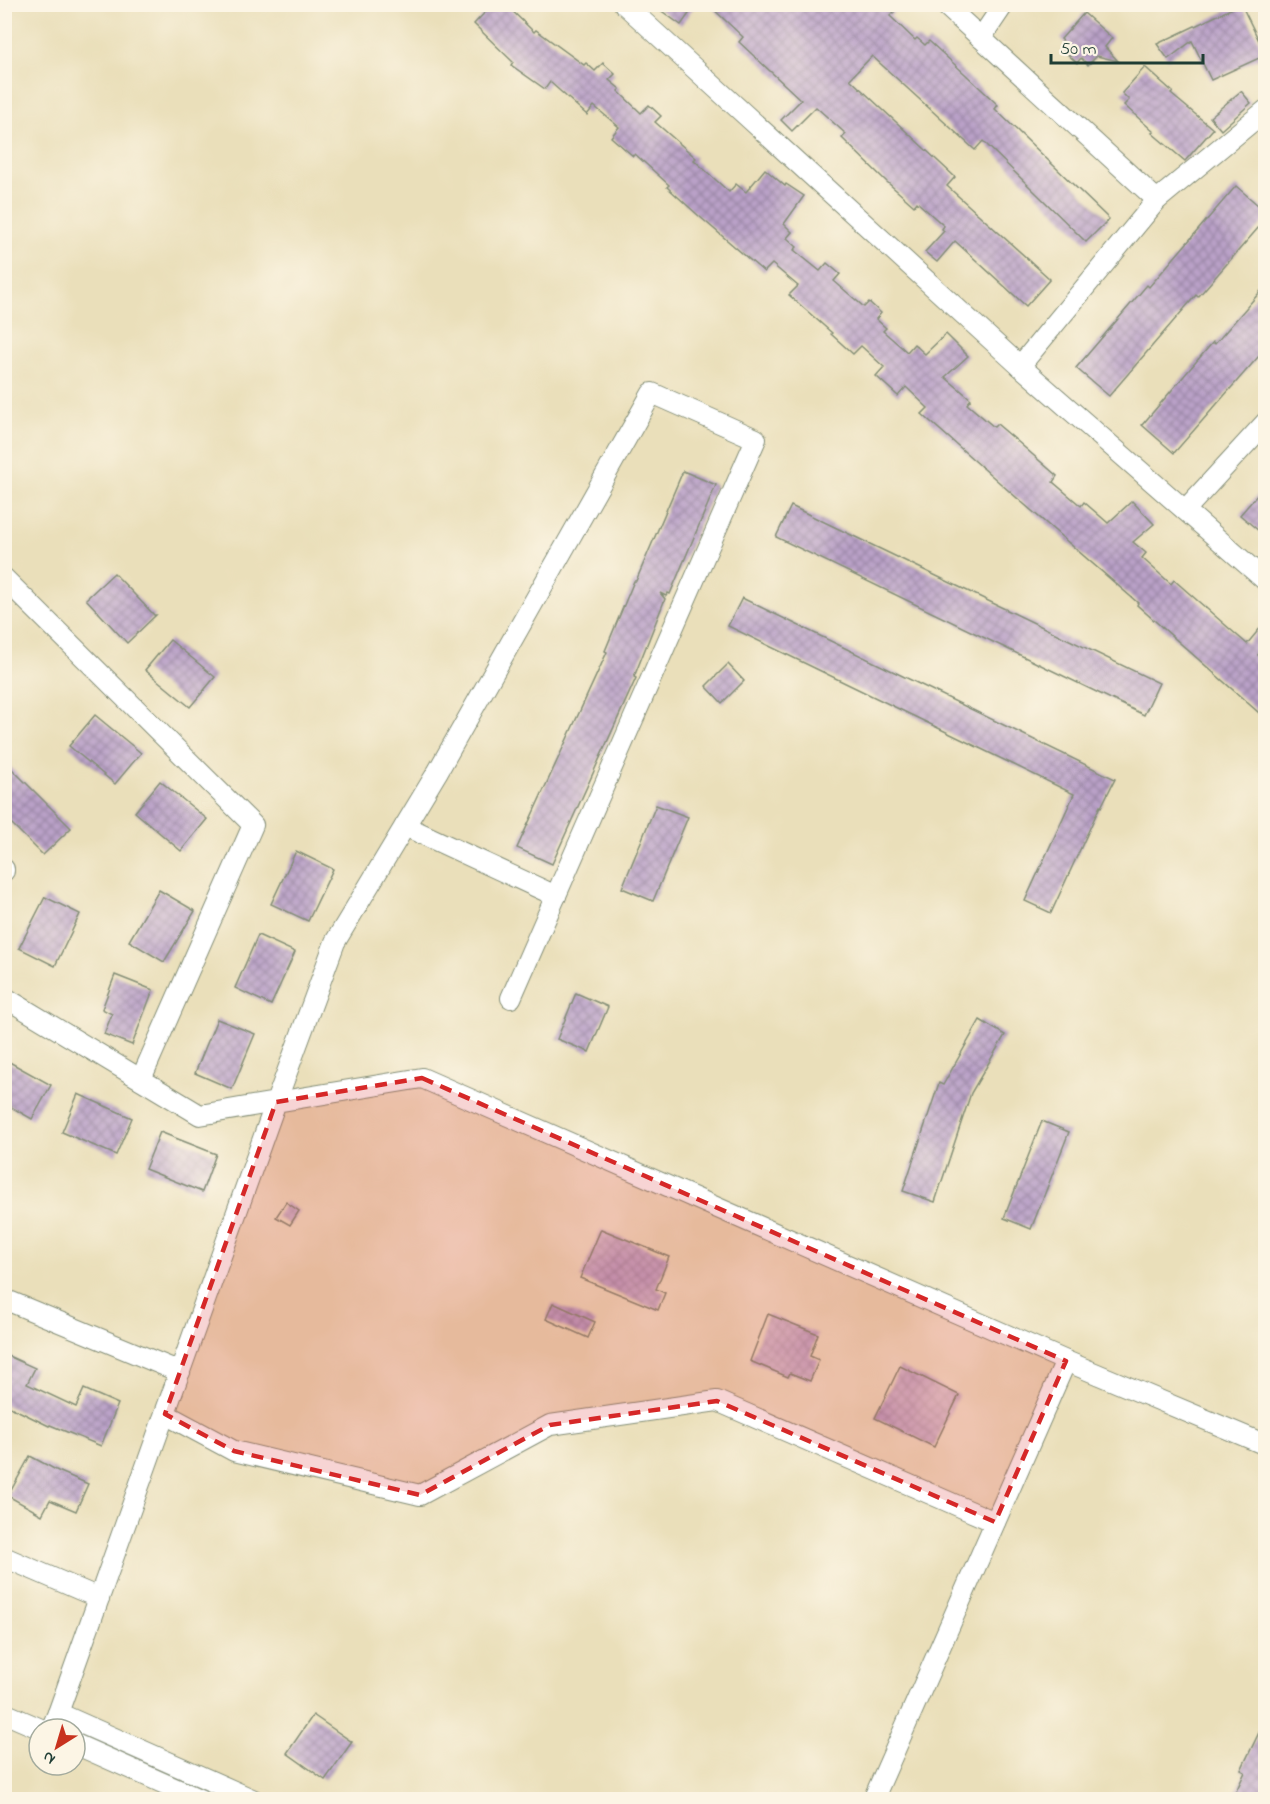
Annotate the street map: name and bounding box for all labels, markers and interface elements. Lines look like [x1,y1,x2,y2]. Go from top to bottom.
scale bar [1051,27,1202,65]
text: 50 m [1060,37,1097,63]
north arrow [27,1717,87,1777]
text: N [37,1744,61,1770]

